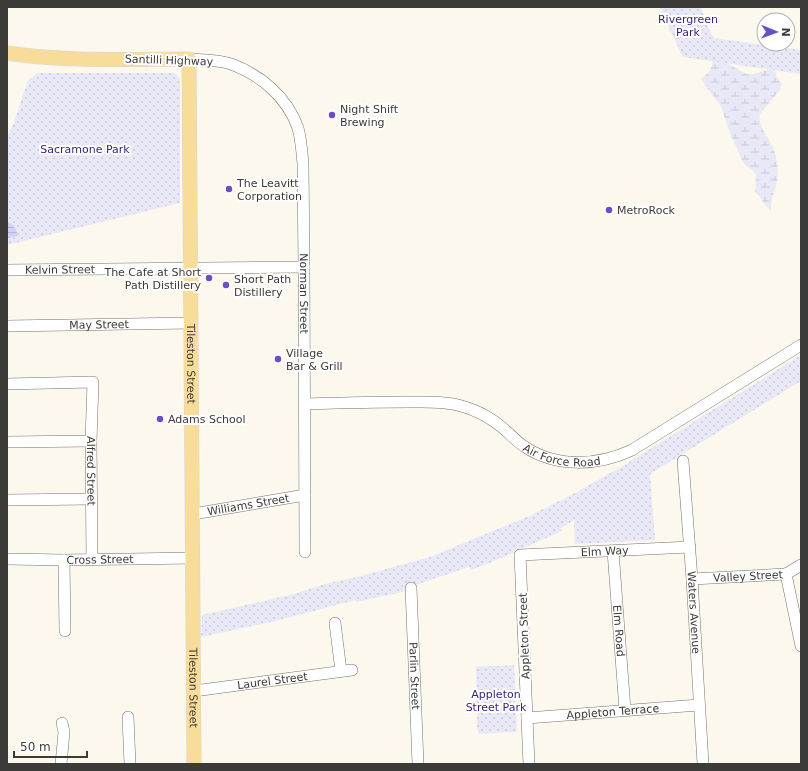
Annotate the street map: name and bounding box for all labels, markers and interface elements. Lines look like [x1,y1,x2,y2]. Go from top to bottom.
north arrow [756,12,796,52]
park label: Rivergreen Park [658,13,718,39]
text: N [779,27,792,37]
street label: Santilli Highway [125,52,214,69]
place label: Night Shift Brewing [340,103,399,129]
marker: Night Shift Brewing [327,110,337,120]
park label: Sacramone Park [40,143,130,156]
place label: The Leavitt Corporation [236,177,302,203]
marker: The Leavitt Corporation [224,184,234,194]
place label: MetroRock [617,204,676,217]
marker: MetroRock [604,205,614,215]
street label: Norman Street [297,253,310,335]
street label: Kelvin Street [25,263,96,277]
place label: The Cafe at Short Path Distillery [103,266,202,292]
marker: The Cafe at Short Path Distillery [204,273,214,283]
place label: Short Path Distillery [234,273,291,299]
marker: Short Path Distillery [221,280,231,290]
street label: May Street [69,318,130,332]
street label: Tileston Street [184,323,197,404]
place label: Village Bar & Grill [286,347,343,373]
marker: Village Bar & Grill [273,354,283,364]
place label: Adams School [168,413,246,426]
marker: Adams School [155,414,165,424]
street label: Alfred Street [84,436,98,506]
street label: Air Force Road [520,441,602,469]
street label: Williams Street [206,492,291,518]
street label: Elm Way [581,544,629,559]
street label: Cross Street [66,553,134,567]
street label: Valley Street [713,568,784,585]
street label: Waters Avenue [684,571,702,655]
street label: Appleton Street [516,592,533,679]
street label: Elm Road [610,604,627,657]
street label: Parlin Street [406,642,422,711]
street label: Tileston Street [186,647,200,728]
street label: Laurel Street [236,670,309,692]
park label: Appleton Street Park [466,688,527,714]
street label: Appleton Terrace [566,702,660,722]
scale bar [14,733,87,759]
text: 50 m [20,740,51,754]

